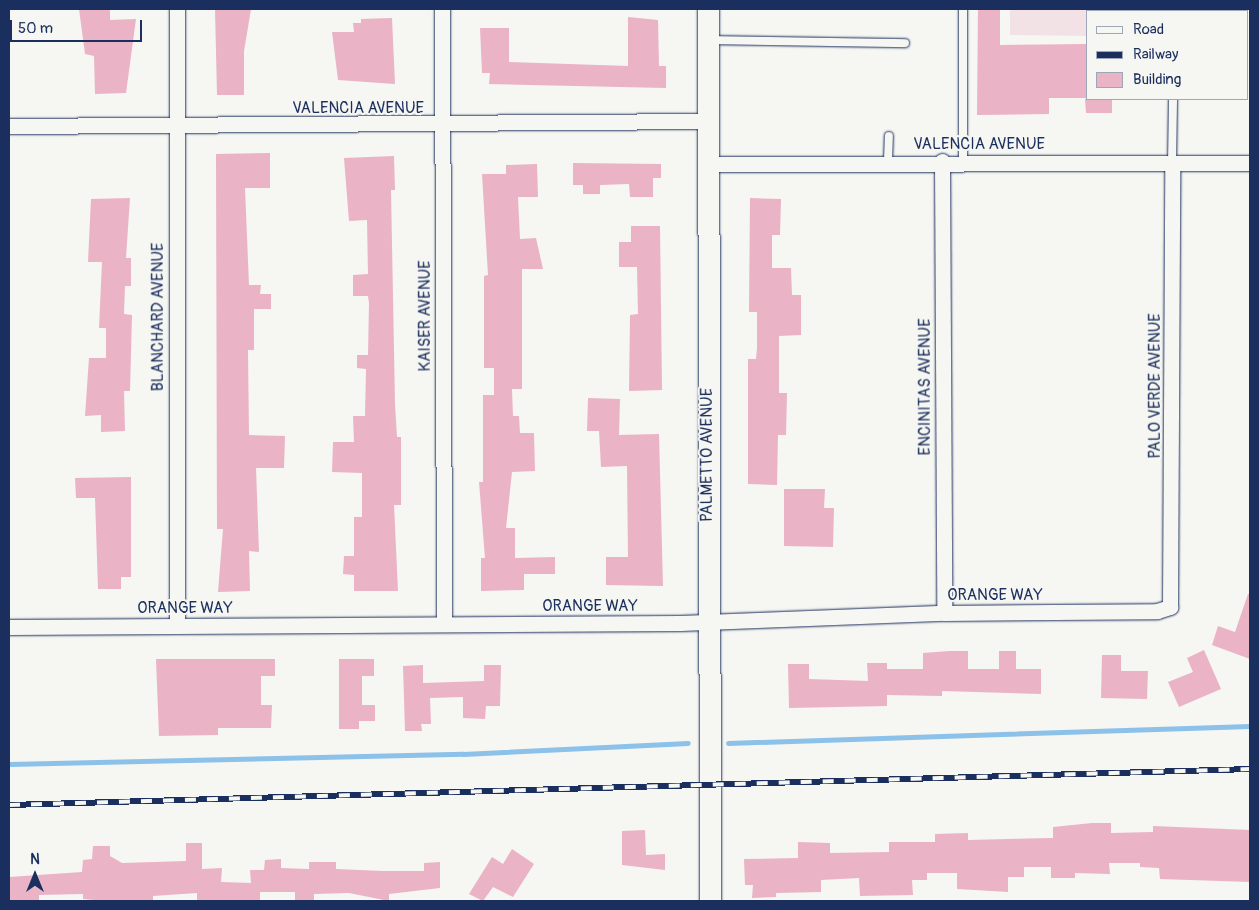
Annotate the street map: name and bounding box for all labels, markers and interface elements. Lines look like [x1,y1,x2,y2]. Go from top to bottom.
scale bar [12,10,145,42]
legend [1086,10,1249,100]
text: 50 m [18,19,53,38]
text: Road [1133,20,1164,39]
text: Railway [1133,45,1178,64]
text: Building [1133,70,1181,89]
street label: VALENCIA AVENUE [292,98,424,118]
street label: VALENCIA AVENUE [913,134,1045,154]
street label: BLANCHARD AVENUE [148,243,168,391]
street label: KAISER AVENUE [415,260,435,372]
street label: PALO VERDE AVENUE [1145,313,1165,459]
street label: ENCINITAS AVENUE [915,318,935,456]
street label: PALMETTO AVENUE [697,388,717,522]
street label: ORANGE WAY [947,585,1043,605]
street label: ORANGE WAY [542,596,638,616]
street label: ORANGE WAY [137,598,233,618]
north arrow [10,850,60,900]
text: N [30,851,40,868]

